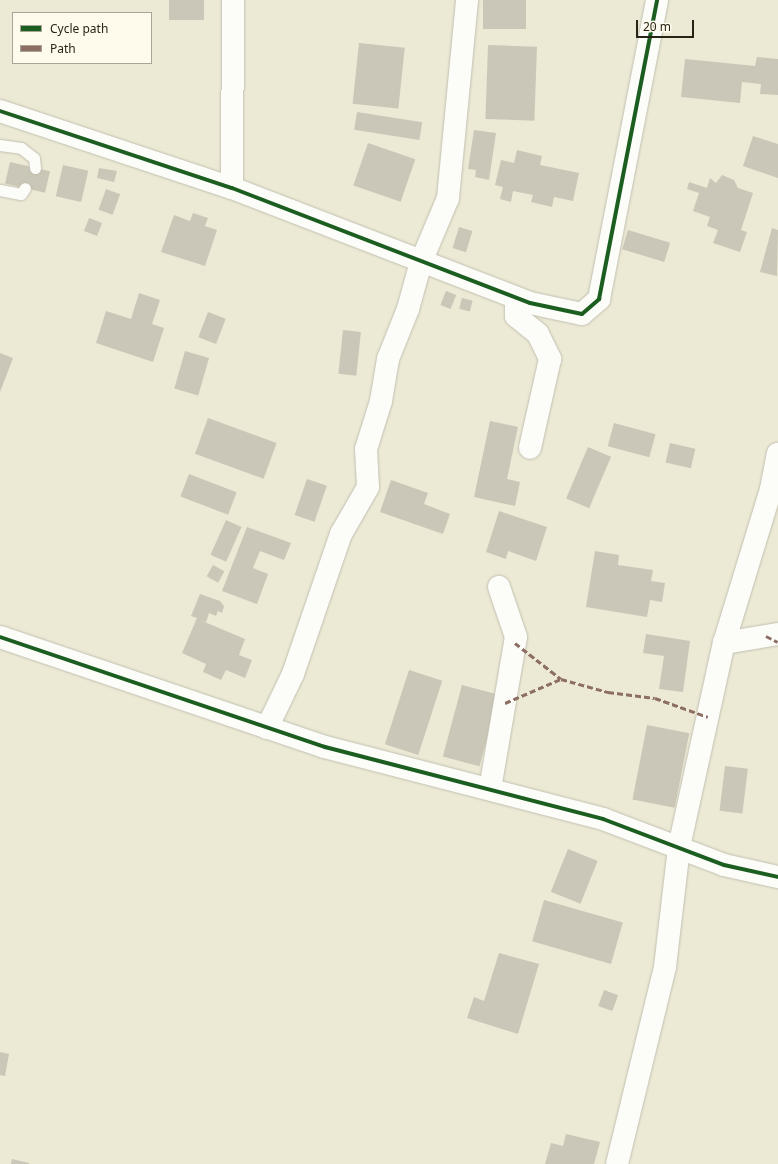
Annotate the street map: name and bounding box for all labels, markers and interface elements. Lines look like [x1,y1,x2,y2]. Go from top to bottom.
legend [12,12,152,64]
scale bar [638,12,696,38]
text: 20 m [643,18,671,35]
text: Cycle path [50,20,108,37]
text: Path [50,40,76,57]

